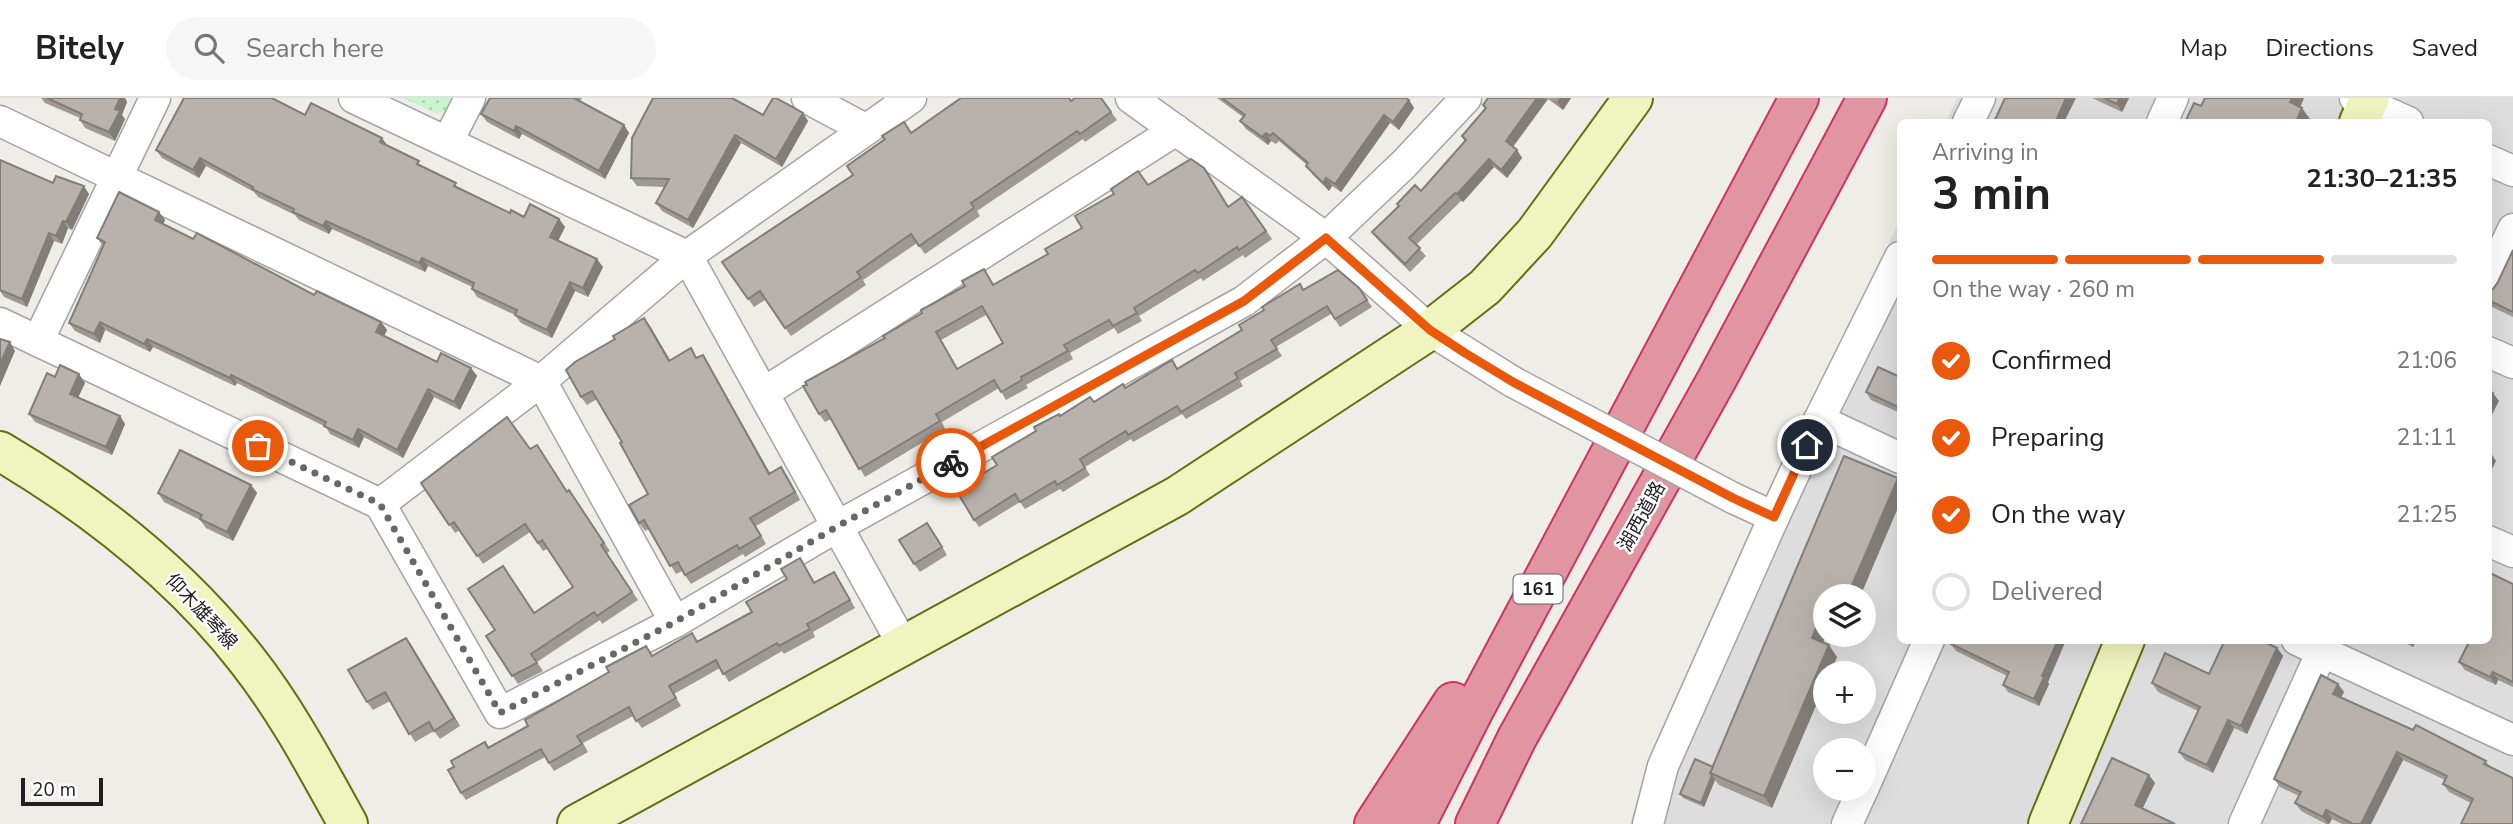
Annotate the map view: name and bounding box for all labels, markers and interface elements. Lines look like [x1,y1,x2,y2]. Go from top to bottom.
search box [166,17,656,80]
text: Bitely [35,26,124,71]
icon: search [190,29,228,67]
text: Search here [246,31,384,66]
text: Map [2180,32,2227,64]
text: Directions [2265,32,2374,64]
text: Saved [2412,32,2478,64]
text: Arriving in [1932,137,2039,168]
text: 21:30–21:35 [2306,161,2457,196]
text: 3 min [1932,162,2051,225]
text: On the way · 260 m [1932,274,2135,305]
icon: check [1932,342,1970,380]
text: Confirmed [1991,343,2112,378]
text: 21:06 [2397,345,2457,376]
pin [1777,415,1837,475]
pin [228,416,288,476]
icon: check [1932,419,1970,457]
text: Preparing [1991,420,2104,455]
text: 21:11 [2397,422,2457,453]
icon: home [1788,426,1826,464]
icon: bag [239,427,277,465]
courier [916,428,986,498]
icon: bike [932,444,970,482]
street label: 湖西道路 [1612,477,1672,556]
icon: check [1932,496,1970,534]
text: On the way [1991,497,2125,532]
text: 21:25 [2397,499,2457,530]
street label: 仰木雄琴線 [159,568,243,655]
road number: 161 [1514,574,1562,603]
text: Delivered [1991,574,2103,609]
map controls [1813,584,1876,801]
button: layers [1813,584,1876,647]
button: + [1813,661,1876,724]
button: − [1813,738,1876,801]
scale bar [21,775,103,807]
text: 20 m [32,777,76,803]

